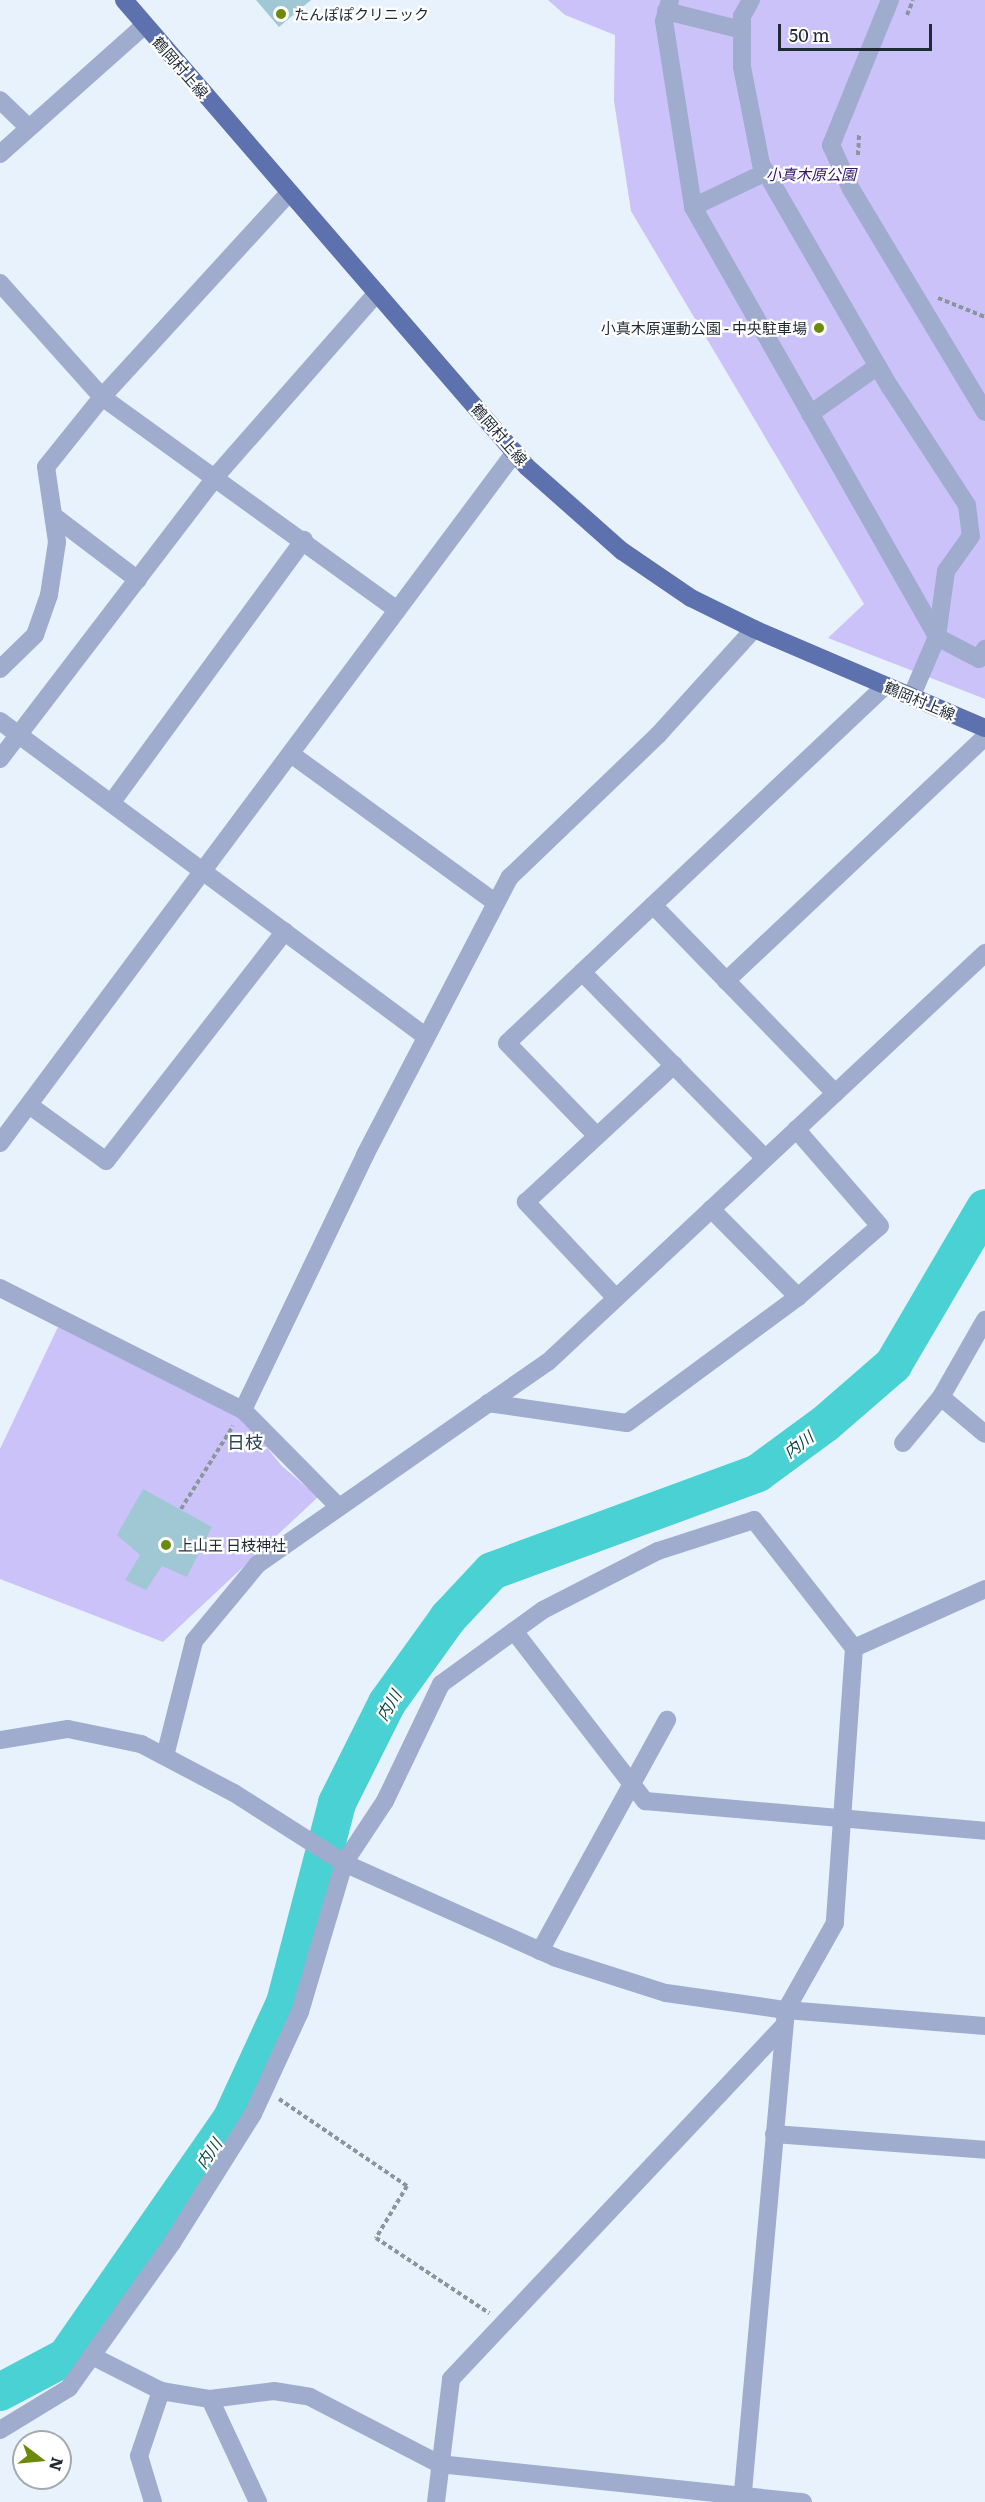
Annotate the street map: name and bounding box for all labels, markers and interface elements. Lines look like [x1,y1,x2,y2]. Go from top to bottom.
marker: たんぽぽクリニック [272,5,290,23]
place label: たんぽぽクリニック [294,5,429,23]
scale bar [781,12,936,50]
text: 50 m [789,21,830,48]
street label: 鶴岡村上線 [150,33,212,101]
park label: 小真木原公園 [766,165,856,183]
place label: 小真木原運動公園 - 中央駐車場 [601,319,807,337]
marker: 小真木原運動公園 - 中央駐車場 [812,321,826,335]
street label: 鶴岡村上線 [469,400,531,468]
street label: 鶴岡村上線 [882,677,958,723]
water label: 内川 [779,1427,817,1461]
district label: 日枝 [227,1431,263,1453]
place label: 上山王 日枝神社 [178,1536,286,1554]
marker: 上山王 日枝神社 [159,1538,173,1552]
water label: 内川 [372,1686,404,1724]
water label: 内川 [191,2134,225,2172]
north arrow [12,2430,72,2490]
text: N [44,2455,71,2474]

